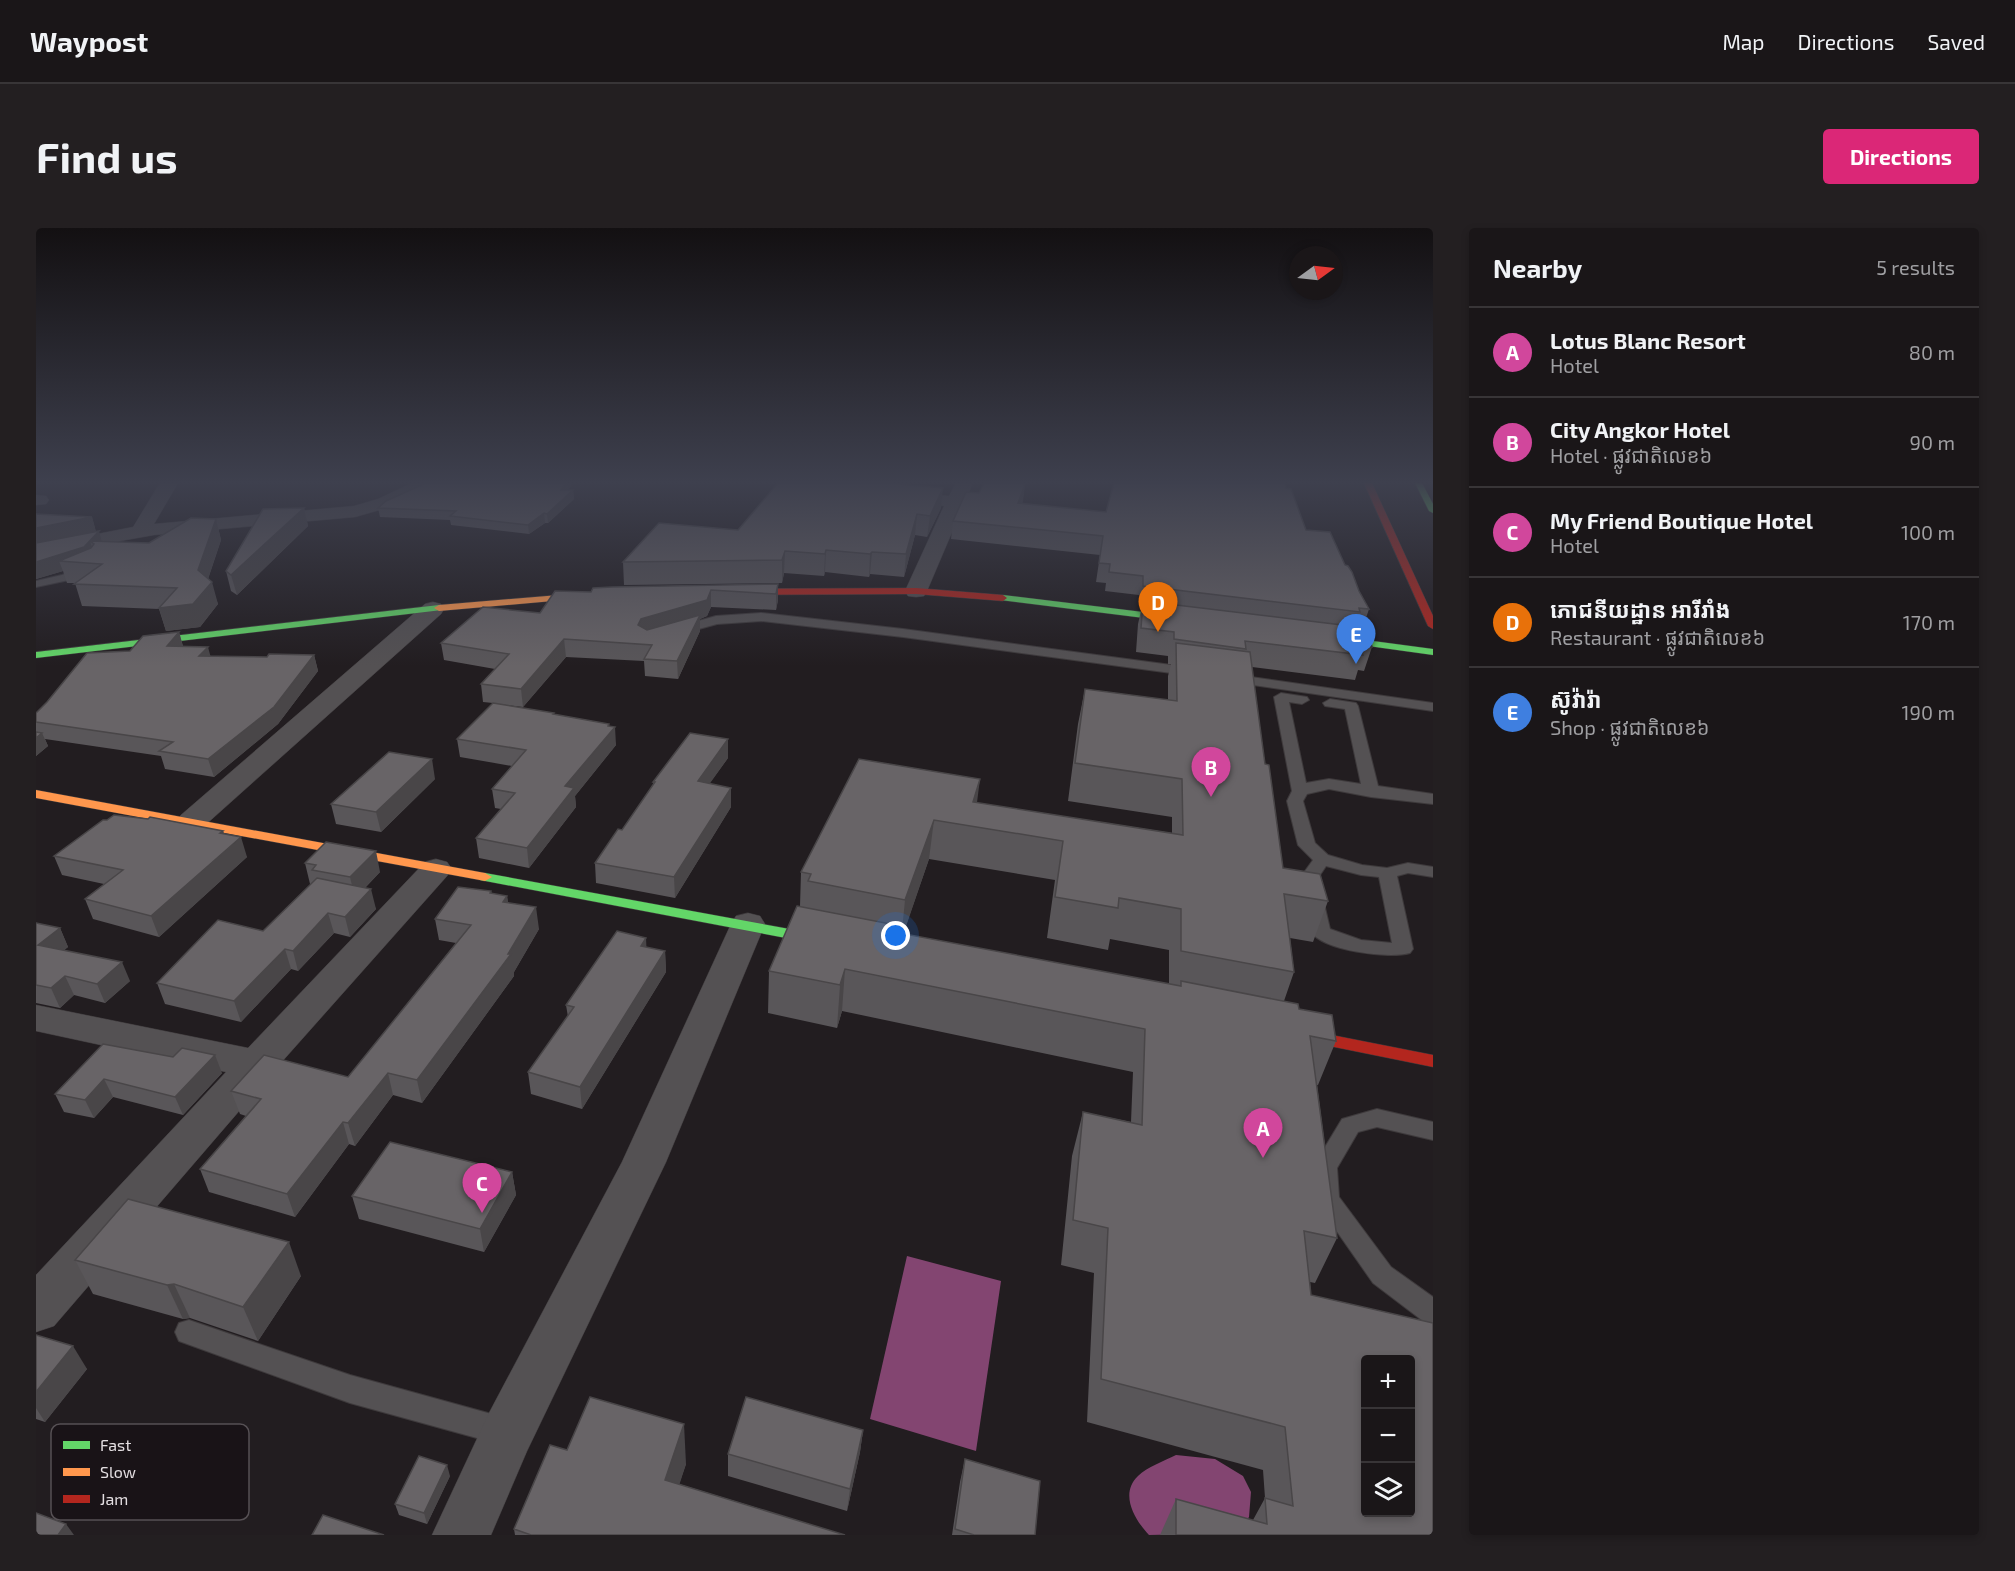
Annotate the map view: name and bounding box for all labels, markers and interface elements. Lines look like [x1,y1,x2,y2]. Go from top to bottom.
text: Waypost [30,24,148,58]
text: Map [1722,29,1765,54]
text: Directions [1798,29,1894,54]
text: Saved [1927,29,1985,54]
button: Directions [1823,129,1979,184]
text: Find us [36,131,178,181]
north arrow [1289,246,1343,300]
text: Nearby [1493,252,1582,283]
text: 5 results [1876,255,1955,279]
text: Lotus Blanc Resort [1550,327,1746,353]
text: A [1506,340,1519,364]
text: 80 m [1909,340,1955,364]
text: Hotel [1550,353,1599,377]
text: City Angkor Hotel [1550,416,1730,442]
text: B [1506,430,1519,454]
text: 90 m [1910,430,1955,454]
text: Hotel · ផ្លូវជាតិលេខ៦ [1550,443,1712,467]
text: My Friend Boutique Hotel [1550,507,1813,533]
text: C [1507,520,1518,544]
text: 100 m [1901,520,1955,544]
text: Hotel [1550,533,1599,557]
pin: D [1138,582,1178,632]
text: ភោជនីយដ្ឋាន អារីរាំង [1550,596,1731,622]
text: D [1506,610,1519,634]
text: 170 m [1903,610,1955,634]
pin: E [1336,614,1376,664]
text: Restaurant · ផ្លូវជាតិលេខ៦ [1550,625,1765,649]
text: ស៊ូវ៉ារ៉ា [1550,686,1601,712]
text: E [1507,700,1518,724]
text: 190 m [1902,700,1955,724]
text: Shop · ផ្លូវជាតិលេខ៦ [1550,715,1710,739]
pin: B [1192,748,1230,797]
your location [881,921,910,950]
pin: A [1244,1108,1282,1158]
pin: C [462,1164,502,1213]
map controls [1361,1355,1415,1517]
button: + [1361,1355,1415,1409]
button: − [1361,1409,1415,1463]
legend [51,1424,249,1520]
text: Fast [100,1435,131,1454]
text: Slow [100,1462,136,1481]
button: layers [1361,1463,1415,1517]
text: Jam [100,1489,128,1508]

